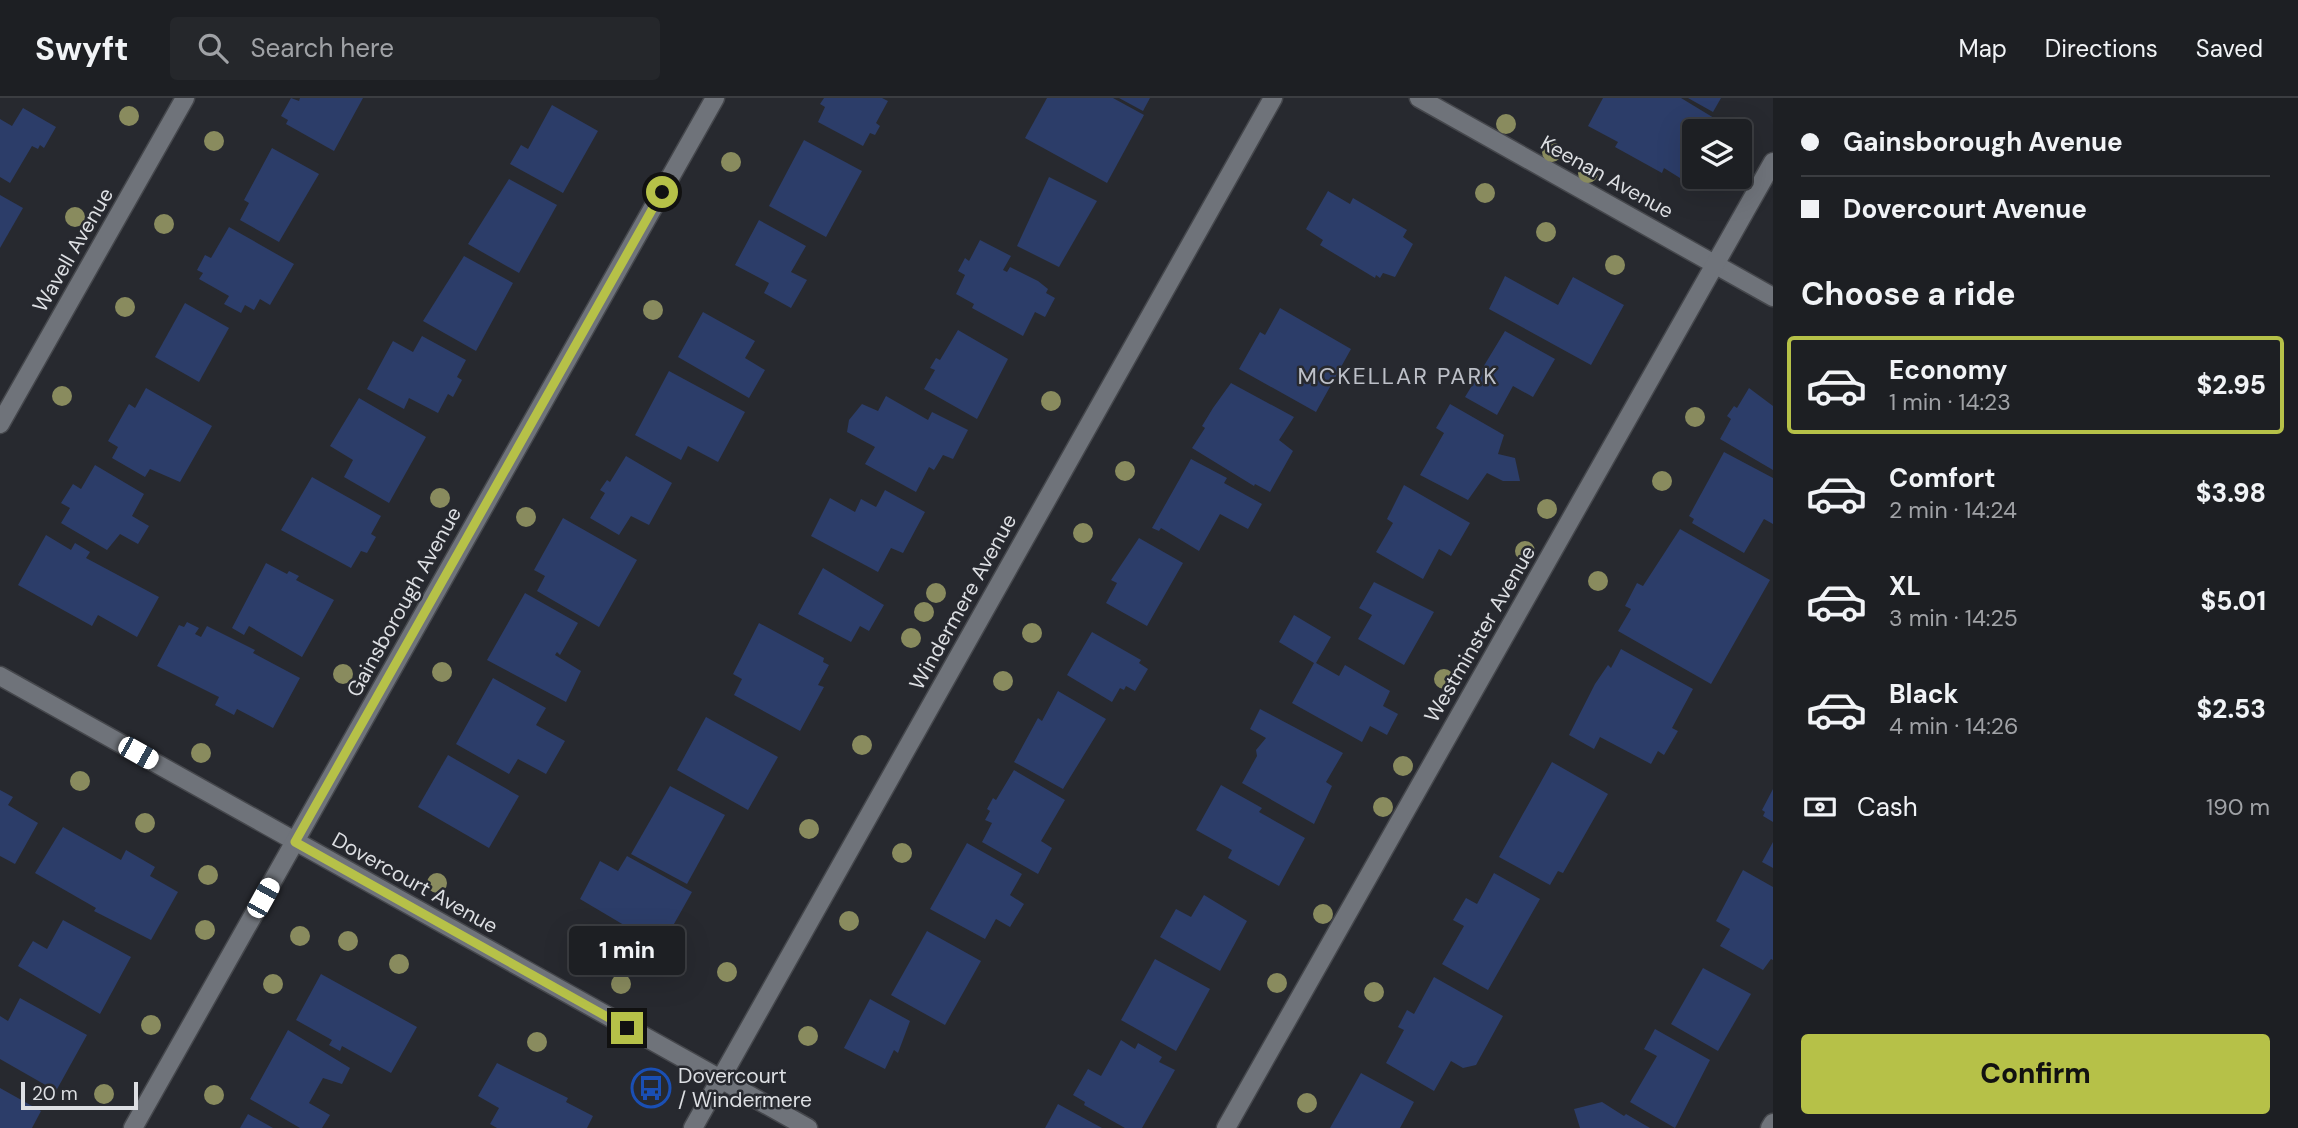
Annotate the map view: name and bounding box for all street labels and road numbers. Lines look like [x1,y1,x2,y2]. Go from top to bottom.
street label: Keenan Avenue [1536,129,1679,225]
street label: Wavell Avenue [26,183,120,317]
street label: Gainsborough Avenue [340,502,468,702]
street label: Windermere Avenue [903,509,1023,695]
street label: Westminster Avenue [1418,540,1542,728]
street label: Dovercourt Avenue [327,826,503,940]

